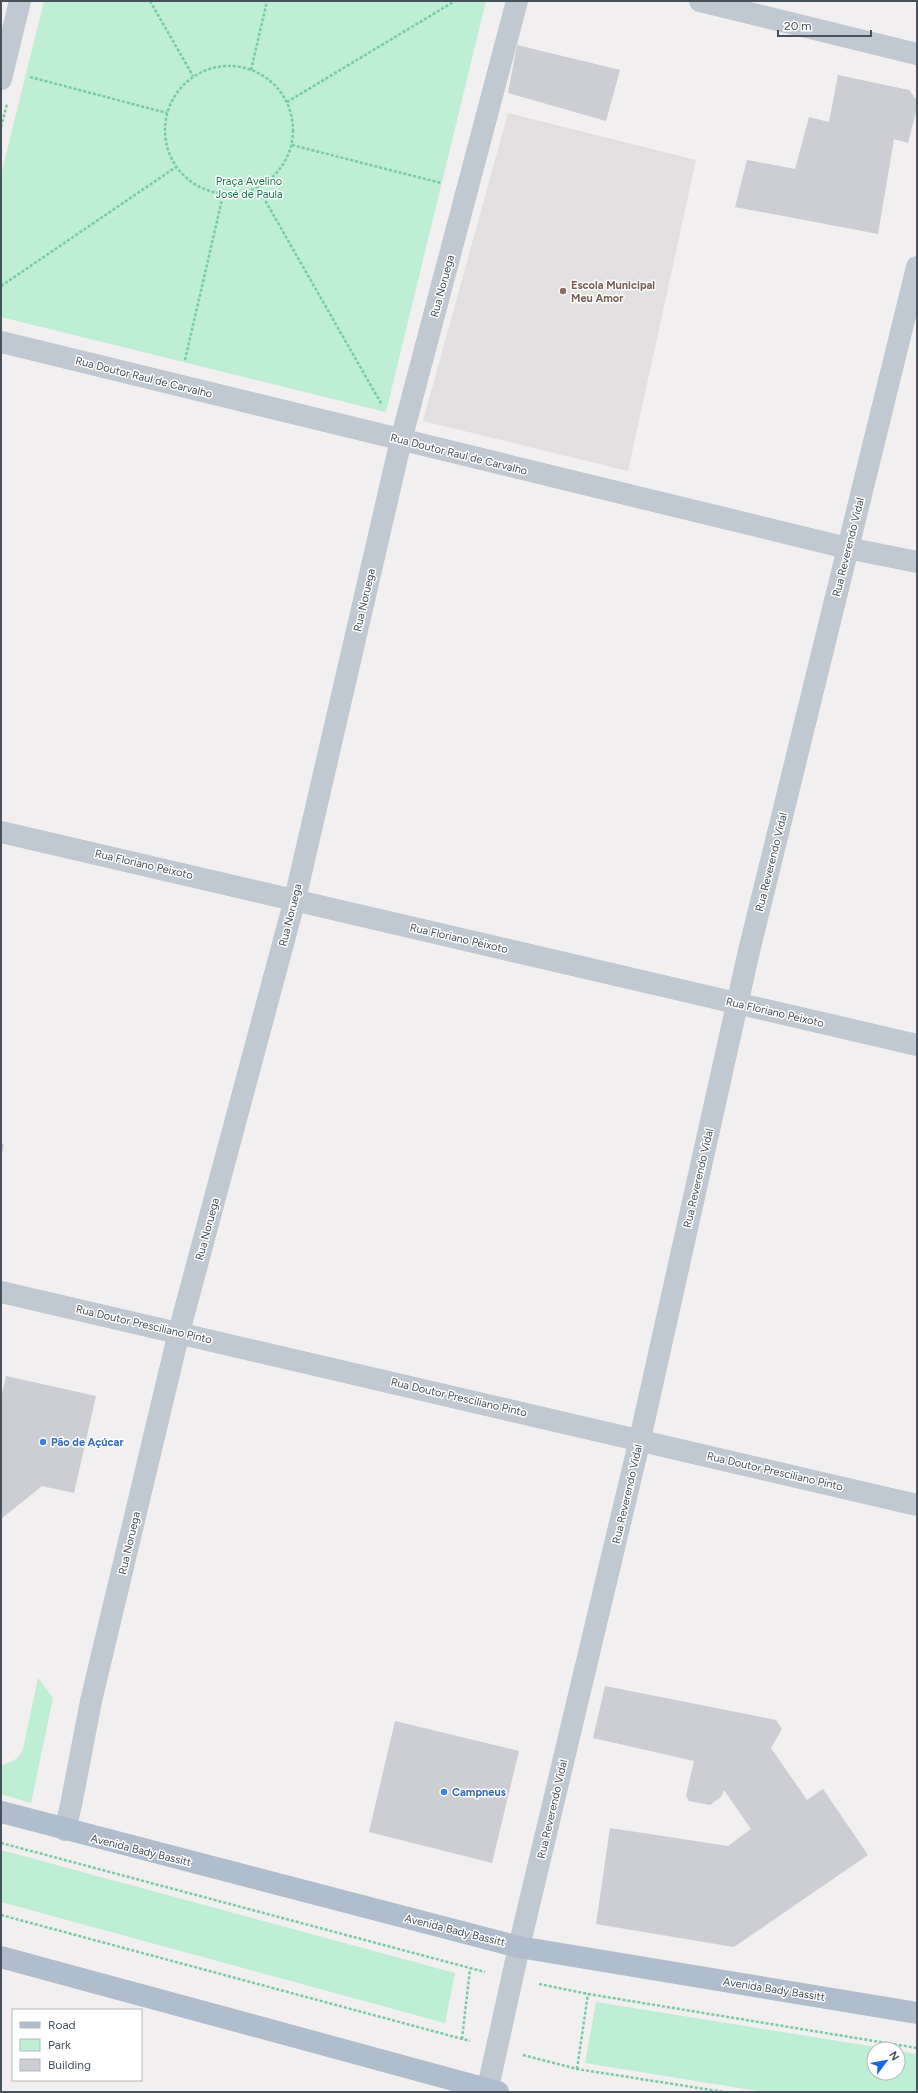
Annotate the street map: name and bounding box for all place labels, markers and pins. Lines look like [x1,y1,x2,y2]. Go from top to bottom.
place label: Escola Municipal Meu Amor [571,279,655,305]
marker: Escola Municipal Meu Amor [558,286,568,296]
place label: Pão de Açúcar [51,1436,124,1449]
marker: Pão de Açúcar [38,1437,48,1447]
place label: Campneus [452,1786,506,1799]
marker: Campneus [439,1787,449,1797]

